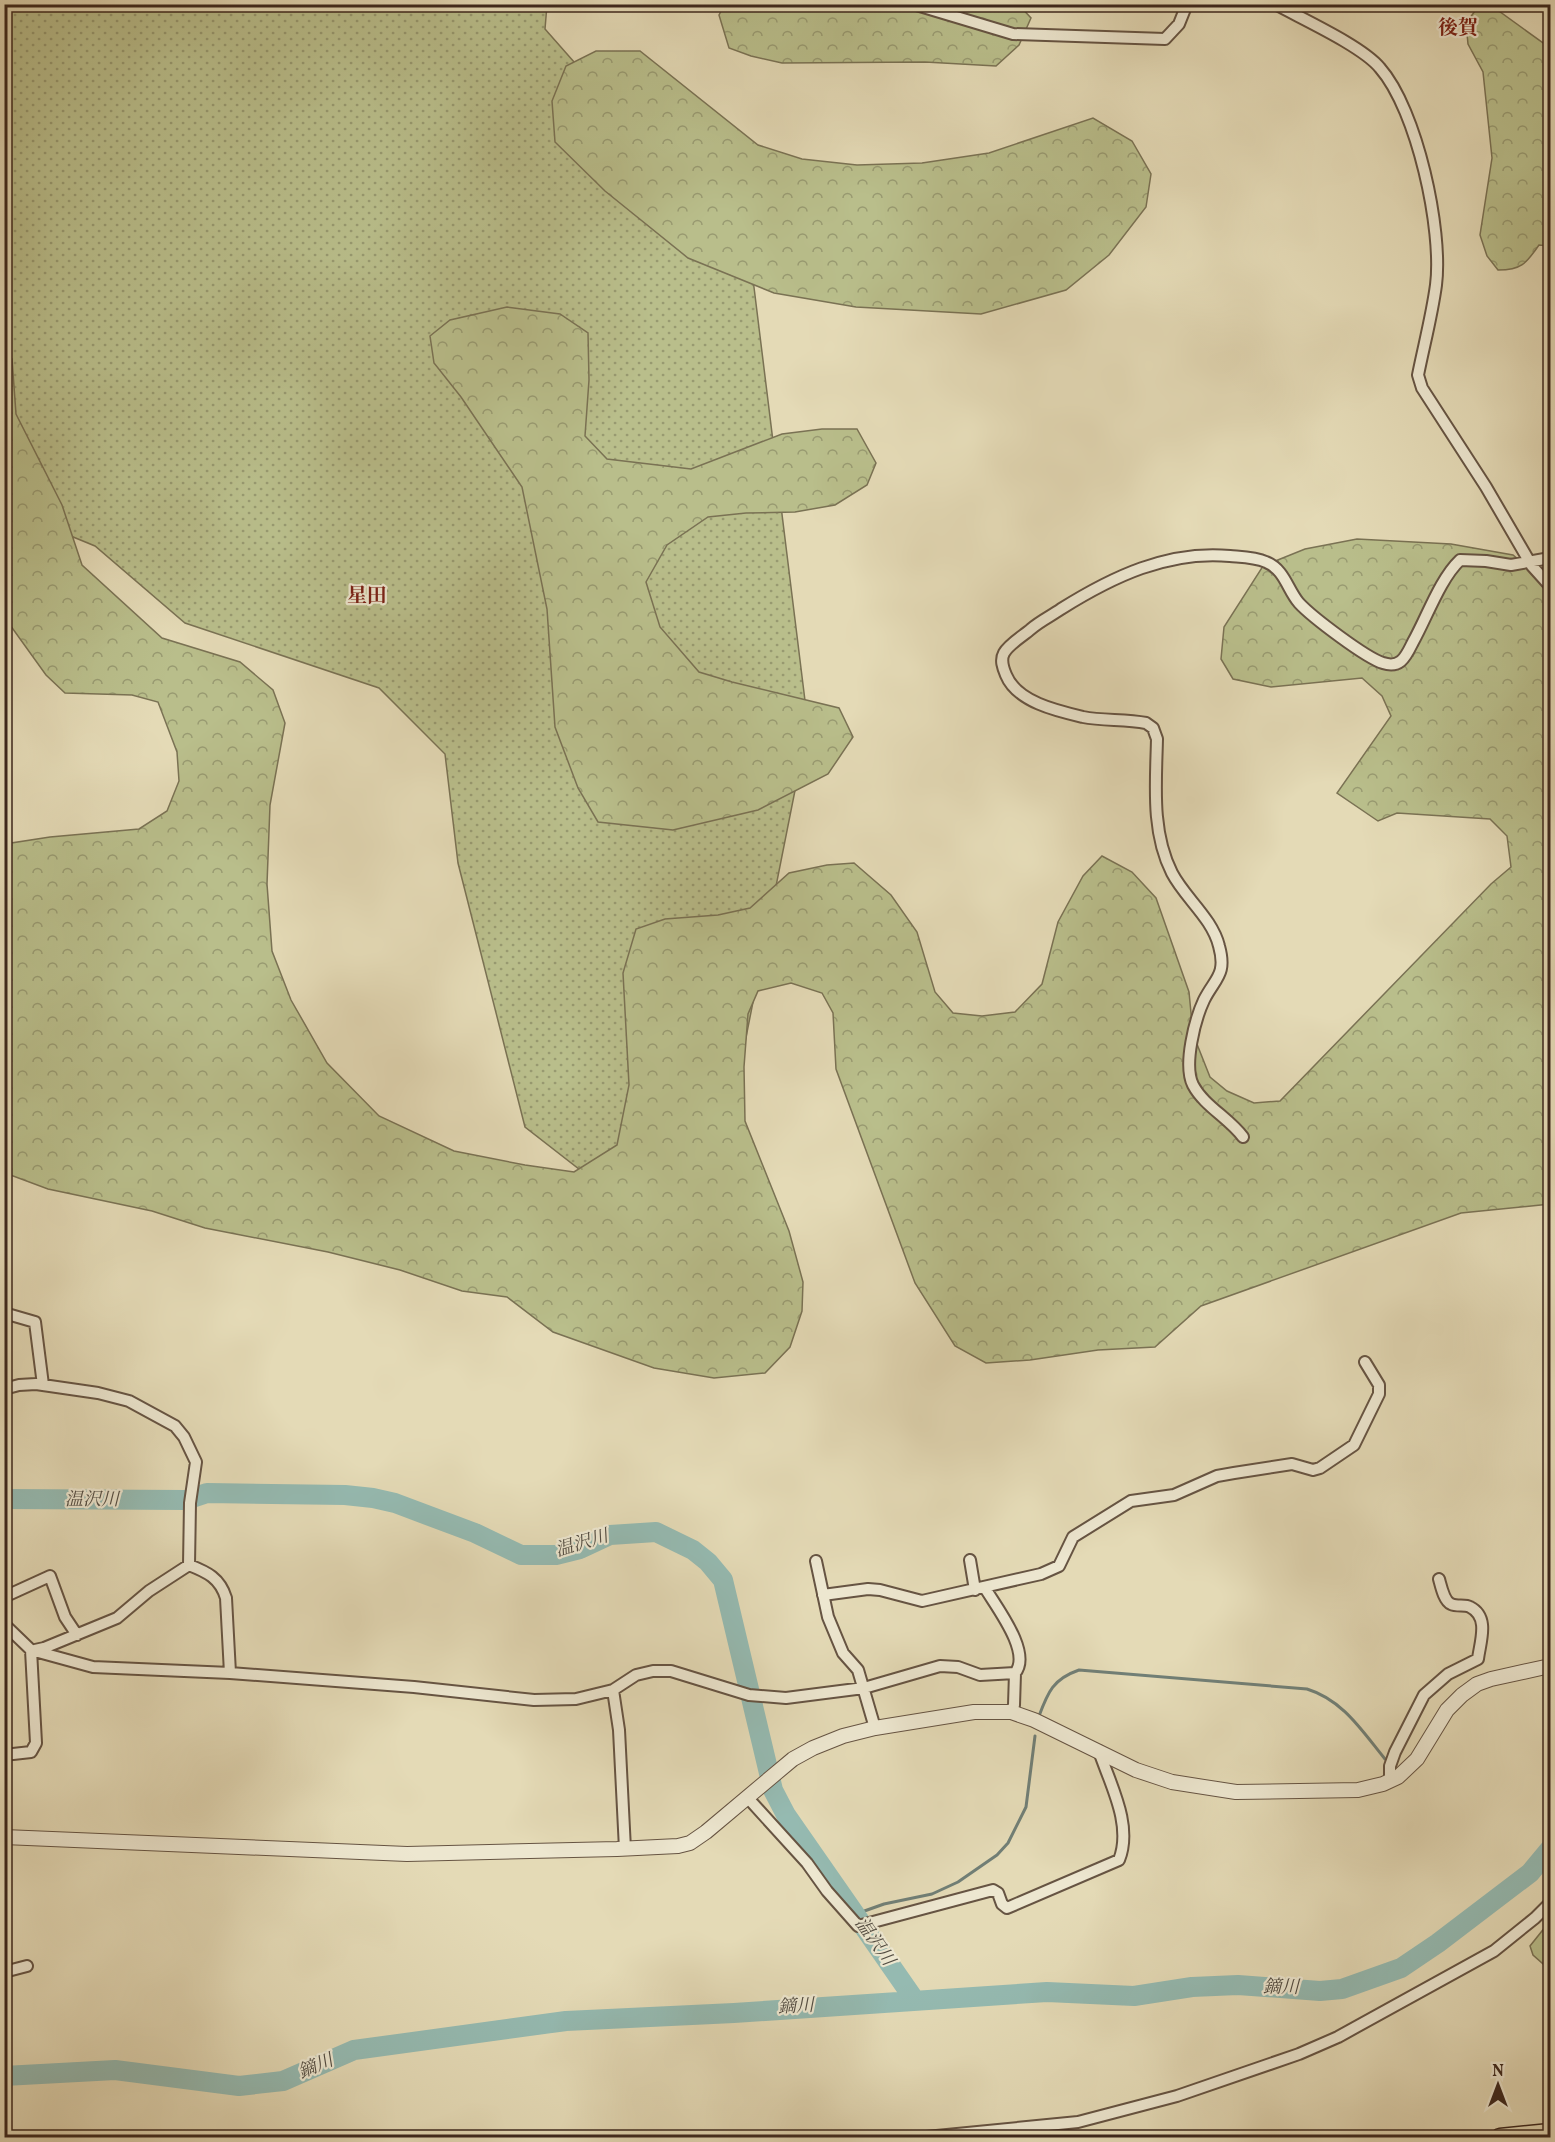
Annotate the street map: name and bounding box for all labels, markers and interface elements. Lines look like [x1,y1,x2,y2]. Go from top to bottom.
district label: 後賀 [1438,15,1478,43]
district label: 星田 [347,583,387,611]
water label: 温沢川 [65,1488,121,1513]
water label: 温沢川 [553,1524,613,1564]
water label: 温沢川 [848,1913,901,1973]
water label: 鏑川 [1263,1975,1301,2001]
water label: 鏑川 [777,1993,817,2020]
water label: 鏑川 [295,2048,339,2086]
north arrow [1468,2055,1528,2115]
text: N [1492,2061,1504,2083]

